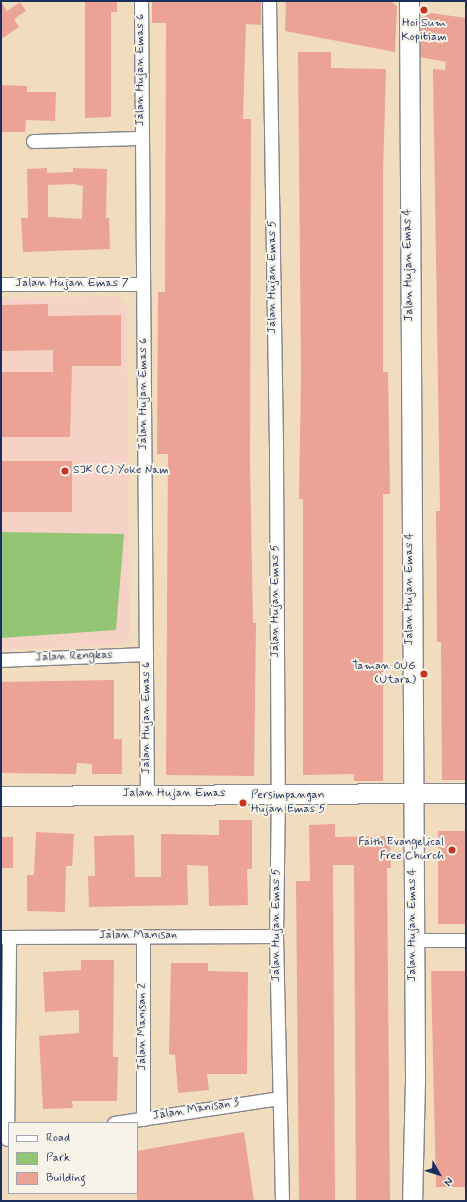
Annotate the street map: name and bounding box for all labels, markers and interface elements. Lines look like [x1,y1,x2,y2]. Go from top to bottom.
marker: Hoi Sum Kopitiam [419,5,429,15]
street label: Jalan Hujan Emas 6 [134,16,148,124]
place label: Hoi Sum Kopitiam [401,17,447,45]
street label: Jalan Hujan Emas 4 [401,211,417,319]
street label: Jalan Hujan Emas 5 [266,223,280,331]
street label: Jalan Hujan Emas 7 [18,277,126,291]
street label: Jalan Hujan Emas 6 [137,340,151,448]
place label: SJK (C) Yoke Nam [73,464,170,478]
marker: SJK (C) Yoke Nam [60,466,70,476]
street label: Jalan Hujan Emas 4 [403,535,417,643]
street label: Jalan Hujan Emas 5 [269,547,283,655]
street label: Jalan Rengkas [35,648,113,666]
place label: Taman OUG (Utara) [352,660,416,688]
street label: Jalan Hujan Emas 6 [140,664,154,772]
marker: Taman OUG (Utara) [419,669,429,679]
street label: Jalan Hujan Emas [125,787,223,801]
place label: Persimpangan Hujan Emas 5 [251,789,325,817]
marker: Persimpangan Hujan Emas 5 [238,798,248,808]
place label: Faith Evangelical Free Church [358,836,444,864]
marker: Faith Evangelical Free Church [447,845,457,855]
street label: Jalan Hujan Emas 5 [270,871,284,979]
street label: Jalan Hujan Emas 4 [406,871,420,979]
street label: Jalan Manisan [99,929,177,943]
street label: Jalan Manisan 2 [136,983,150,1071]
street label: Jalan Manisan 3 [152,1096,240,1124]
legend [8,1122,138,1194]
text: Road [46,1130,70,1146]
text: Park [46,1150,70,1166]
north arrow [419,1154,459,1194]
text: Building [46,1170,86,1186]
text: N [441,1174,456,1189]

